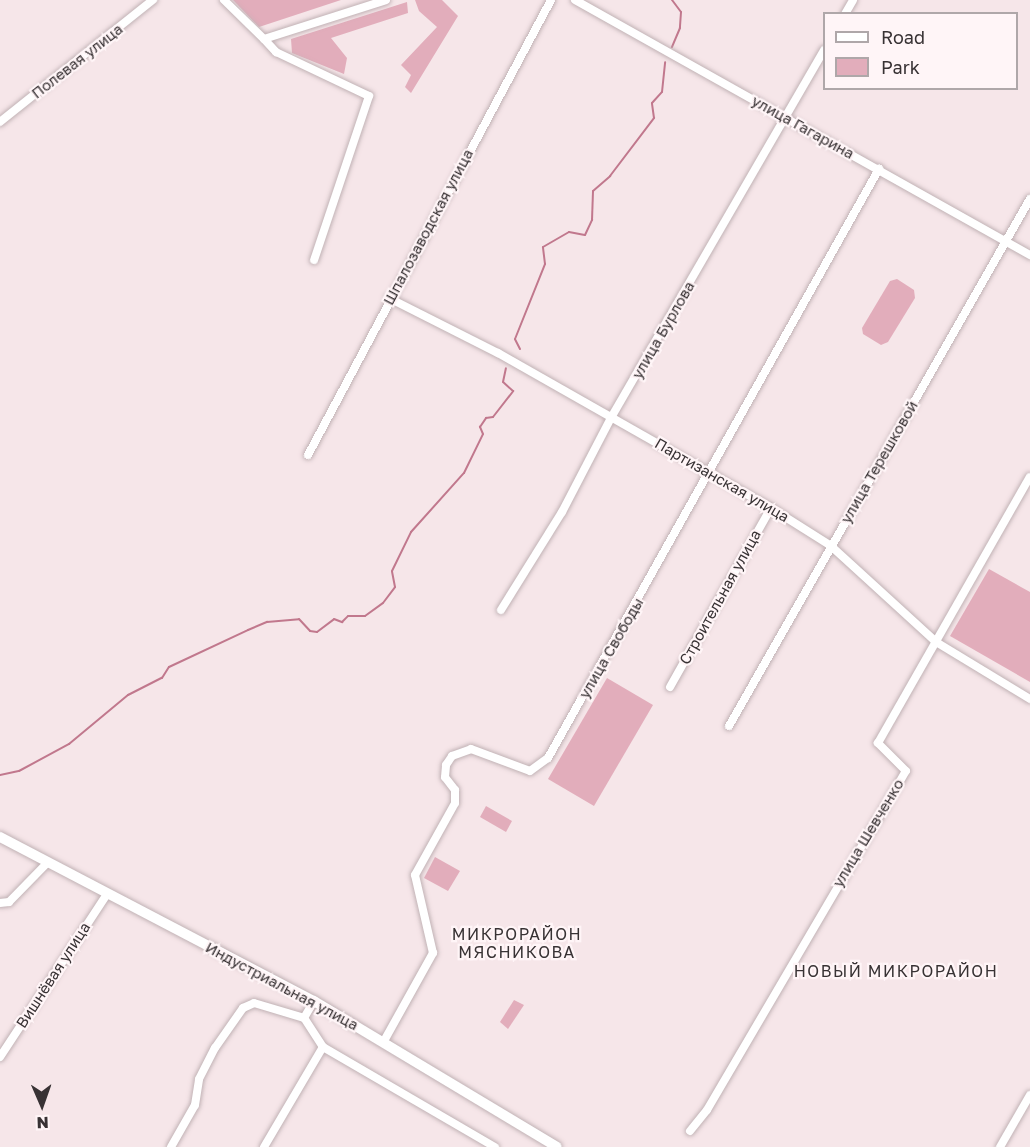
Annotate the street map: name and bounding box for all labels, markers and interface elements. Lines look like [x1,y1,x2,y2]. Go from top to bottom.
legend [823,12,1018,90]
street label: Полевая улица [28,20,126,102]
text: Road [881,26,925,48]
text: Park [881,56,920,78]
street label: улица Гагарина [749,91,857,163]
street label: Шпалозаводская улица [379,146,477,308]
street label: улица Бурлова [628,278,698,382]
street label: улица Терешковой [837,398,921,526]
street label: Партизанская улица [652,434,792,526]
street label: Строительная улица [675,527,765,667]
street label: улица Свободы [575,594,647,702]
street label: улица Шевченко [829,776,907,890]
street label: Вишнёвая улица [12,919,94,1031]
district label: МИКРОРАЙОН МЯСНИКОВА [452,924,582,962]
street label: Индустриальная улица [203,938,361,1034]
district label: НОВЫЙ МИКРОРАЙОН [794,961,998,981]
north arrow [12,1075,72,1135]
text: N [36,1113,49,1133]

